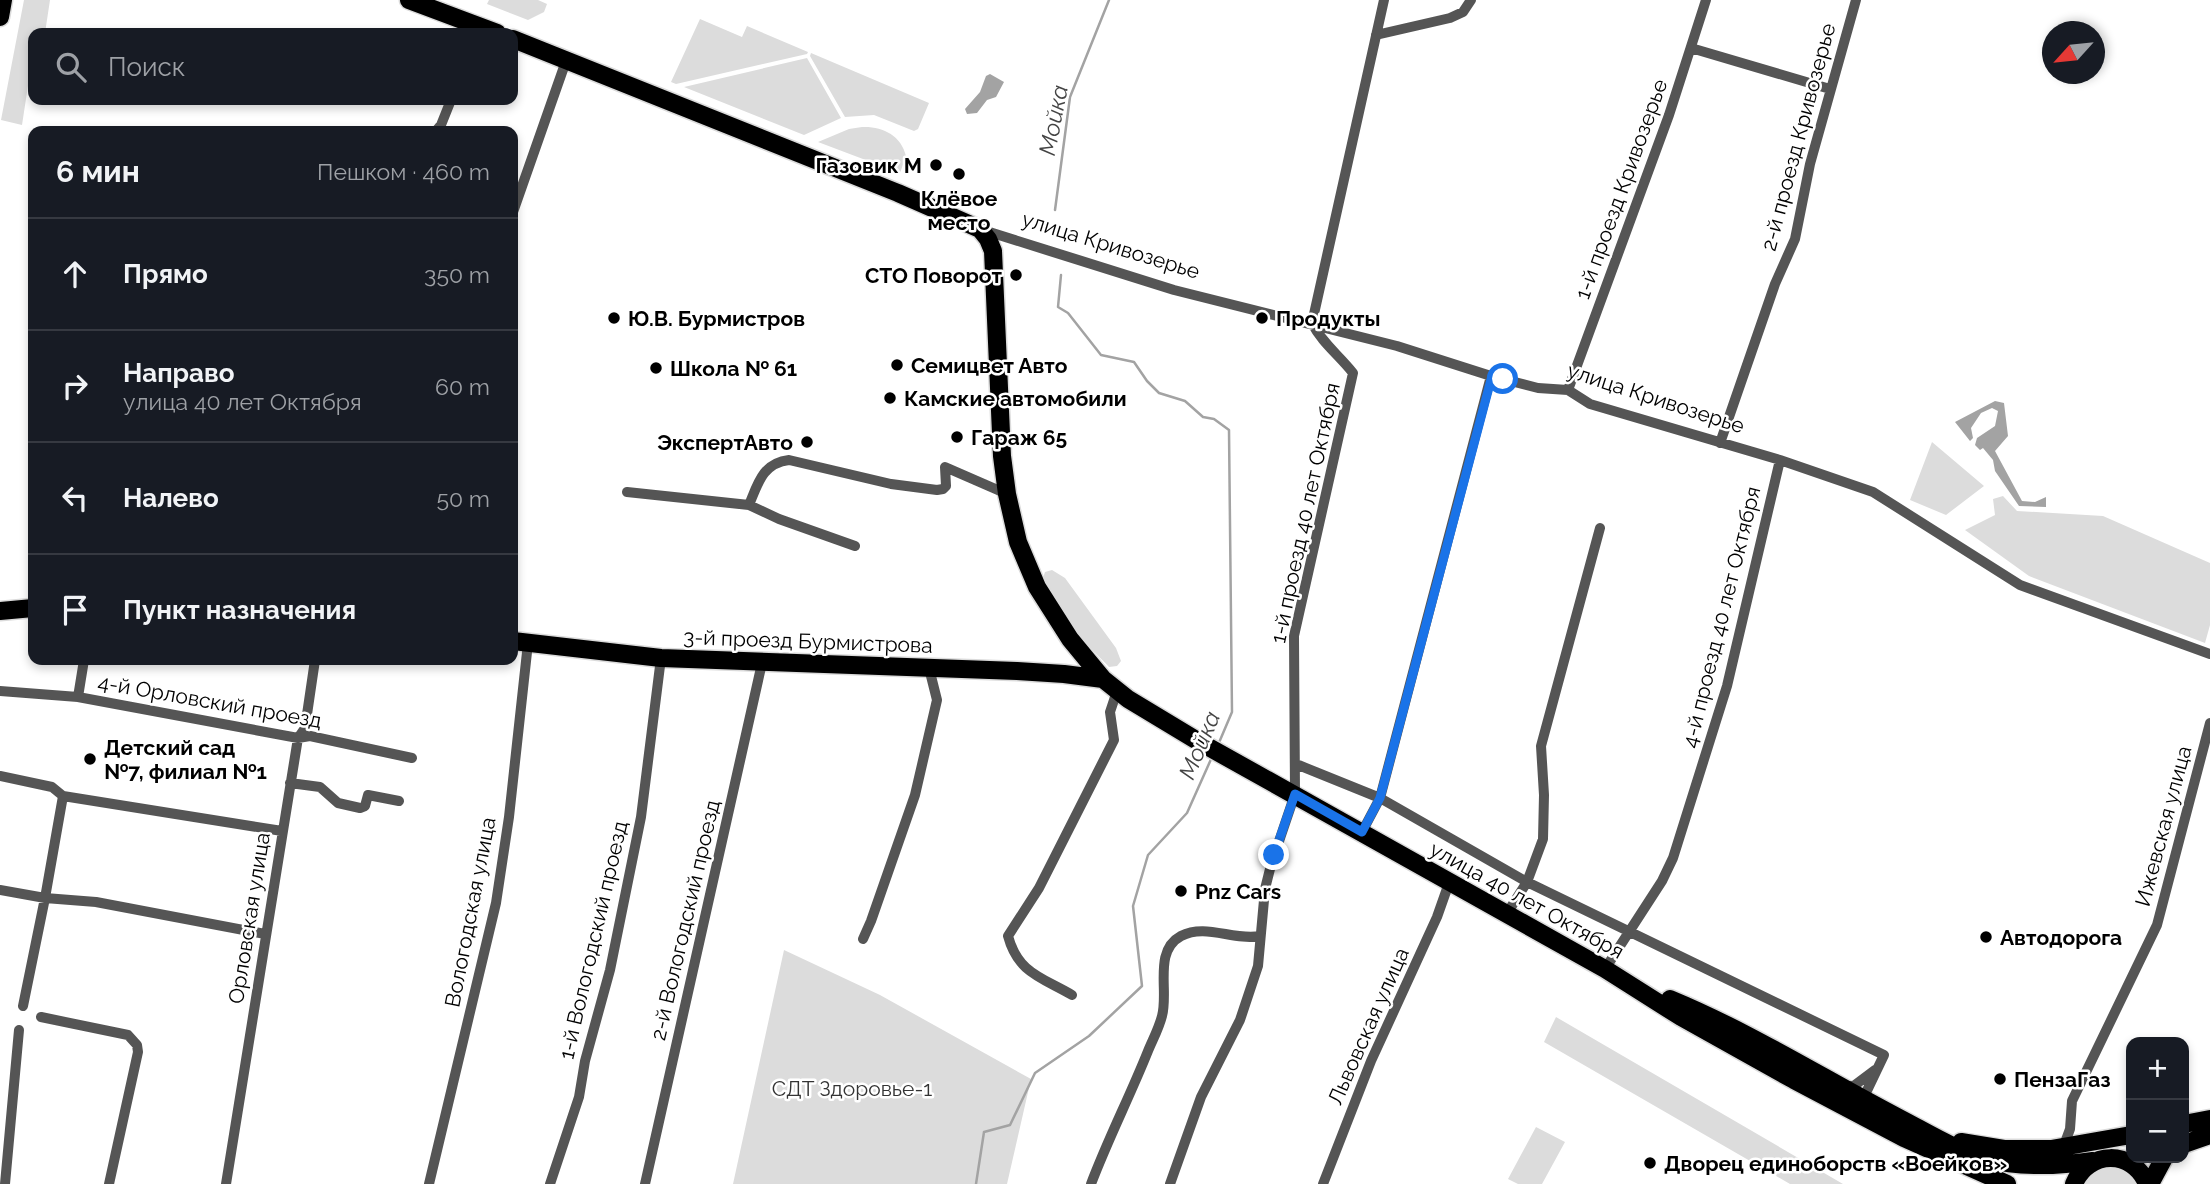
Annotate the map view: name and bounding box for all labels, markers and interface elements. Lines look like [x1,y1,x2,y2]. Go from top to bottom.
street label: 2-й проезд Кривозерье [1756,21,1840,253]
north arrow [2042,21,2105,84]
search box [28,28,518,105]
icon: search [52,48,90,86]
text: Поиск [108,52,185,82]
street label: 1-й проезд Кривозерье [1570,76,1672,302]
water label: Мойка [1033,82,1073,157]
place label: Газовик М [816,153,922,178]
text: 6 мин [56,154,140,189]
marker: Газовик М [928,157,944,173]
text: Пешком · 460 m [317,158,490,185]
marker: Клёвое место [951,166,967,182]
place label: Клёвое место [921,186,998,235]
street label: улица Кривозерье [1019,206,1203,284]
icon: ahead [56,255,94,293]
text: Прямо [123,259,208,289]
text: 350 m [424,261,490,288]
place label: СТО Поворот [865,263,1003,288]
marker: СТО Поворот [1008,267,1024,283]
place label: Ю.В. Бурмистров [628,306,805,331]
place label: Продукты [1276,306,1381,331]
marker: Ю.В. Бурмистров [606,310,622,326]
marker: Продукты [1254,310,1270,326]
place label: Семицвет Авто [911,353,1068,378]
place label: Школа № 61 [670,356,797,381]
marker: Семицвет Авто [889,357,905,373]
text: Направо [123,358,234,388]
street label: улица Кривозерье [1564,358,1748,438]
marker: Школа № 61 [648,360,664,376]
route start [1487,363,1518,394]
icon: right [56,367,94,405]
text: 60 m [435,373,490,400]
street label: 1-й проезд 40 лет Октября [1265,381,1345,645]
place label: Камские автомобили [904,386,1127,411]
text: улица 40 лет Октября [123,388,362,415]
marker: Камские автомобили [882,390,898,406]
place label: Гараж 65 [971,425,1067,450]
marker: Гараж 65 [949,429,965,445]
place label: ЭкспертАвто [657,430,793,455]
marker: ЭкспертАвто [799,434,815,450]
icon: left [56,479,94,517]
text: Налево [123,483,219,513]
street label: 4-й проезд 40 лет Октября [1676,484,1766,750]
text: 50 m [436,485,490,512]
icon: arrive [56,591,94,629]
text: Пункт назначения [123,595,356,625]
street label: 3-й проезд Бурмистрова [683,624,933,658]
street label: 4-й Орловский проезд [96,669,324,733]
water label: Мойка [1173,707,1225,783]
place label: Детский сад №7, филиал №1 [104,735,267,784]
street label: Ижевская улица [2130,743,2196,909]
marker: Детский сад №7, филиал №1 [82,751,98,767]
street label: 2-й Вологодский проезд [645,797,725,1043]
street label: Вологодская улица [439,815,501,1009]
street label: 1-й Вологодский проезд [553,818,633,1062]
street label: Орловская улица [223,830,275,1006]
street label: улица 40 лет Октября [1426,836,1628,964]
route end [1258,839,1289,870]
place label: Pnz Cars [1195,879,1281,904]
marker: Pnz Cars [1173,883,1189,899]
place label: Автодорога [2000,925,2122,950]
marker: Автодорога [1978,929,1994,945]
street label: Львовская улица [1322,944,1414,1108]
map controls [2126,1037,2189,1163]
button: + [2126,1037,2189,1100]
place label: ПензаГаз [2014,1067,2111,1092]
marker: ПензаГаз [1992,1071,2008,1087]
park label: СДТ Здоровье-1 [772,1076,932,1101]
button: − [2126,1100,2189,1163]
place label: Дворец единоборств «Воейков» [1664,1151,2007,1176]
marker: Дворец единоборств «Воейков» [1642,1155,1658,1171]

